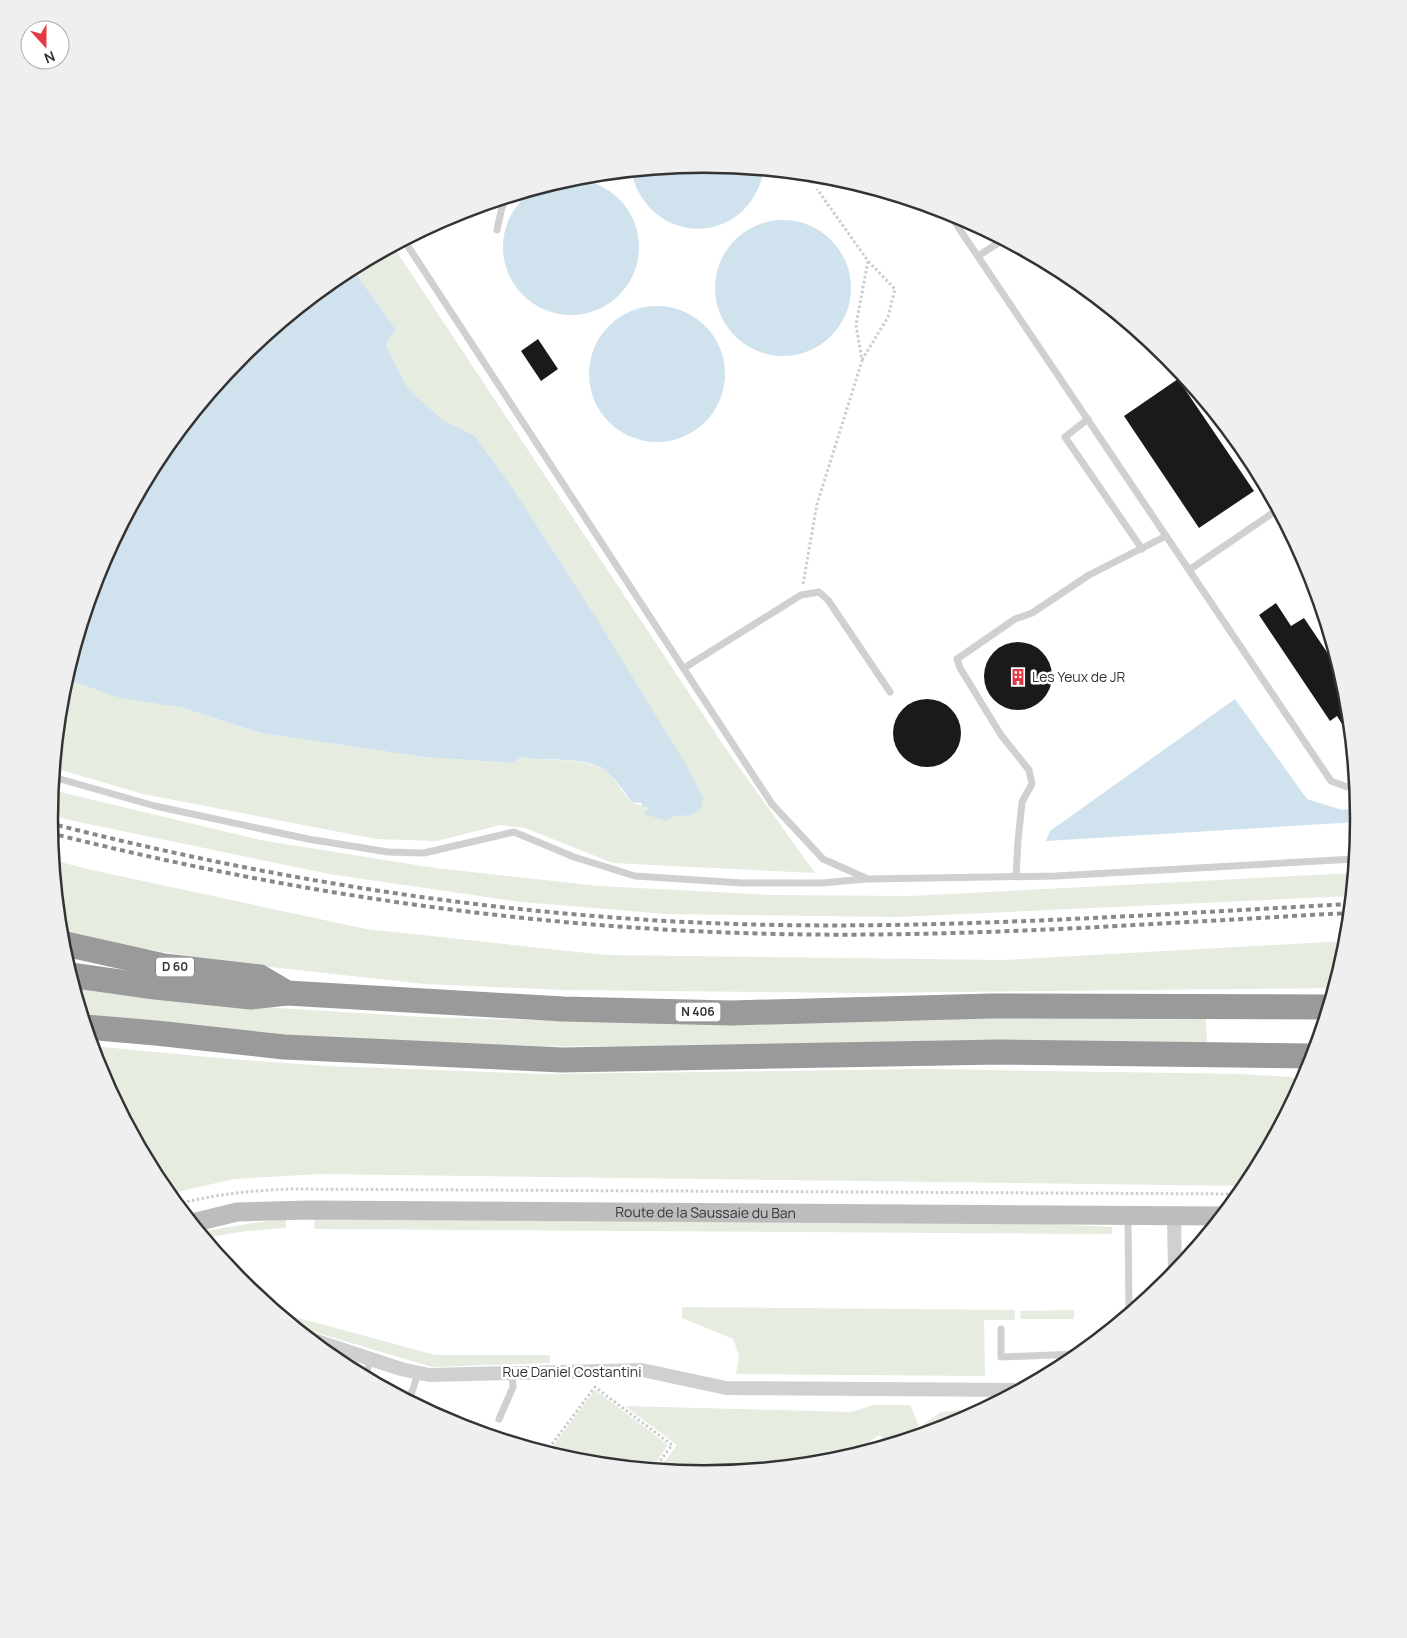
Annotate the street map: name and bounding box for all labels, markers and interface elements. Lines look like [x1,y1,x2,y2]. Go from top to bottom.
north arrow [20,20,70,70]
text: N [42,47,58,68]
building icon: Les Yeux de JR [1008,667,1028,687]
place label: Les Yeux de JR [1032,667,1126,686]
road number: D 60 [156,958,194,976]
road number: N 406 [676,1002,720,1022]
street label: Route de la Saussaie du Ban [615,1202,796,1222]
street label: Rue Daniel Costantini [503,1362,641,1381]

